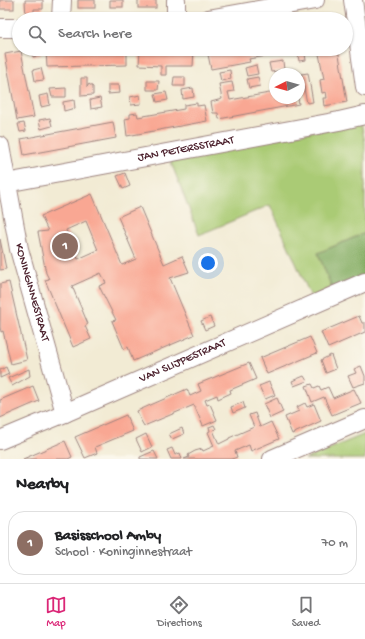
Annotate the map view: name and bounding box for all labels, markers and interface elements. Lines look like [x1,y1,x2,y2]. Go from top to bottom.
search box [12,12,353,56]
icon: search [26,23,48,45]
text: Search here [58,25,132,43]
north arrow [269,68,305,104]
street label: JAN PETERSSTRAAT [137,133,236,165]
pin: 1 [52,231,78,261]
street label: KONINGINNESTRAAT [11,242,52,345]
your location [198,253,218,273]
street label: VAN SLIJPESTRAAT [137,336,230,387]
text: Nearby [16,475,69,495]
text: Basisschool Amby [55,527,161,545]
text: 1 [27,536,33,551]
text: 70 m [322,536,348,551]
text: School · Koninginnestraat [55,545,192,560]
tab: Map [45,594,67,630]
tab: Directions [157,594,202,630]
tab: Saved [292,594,320,630]

